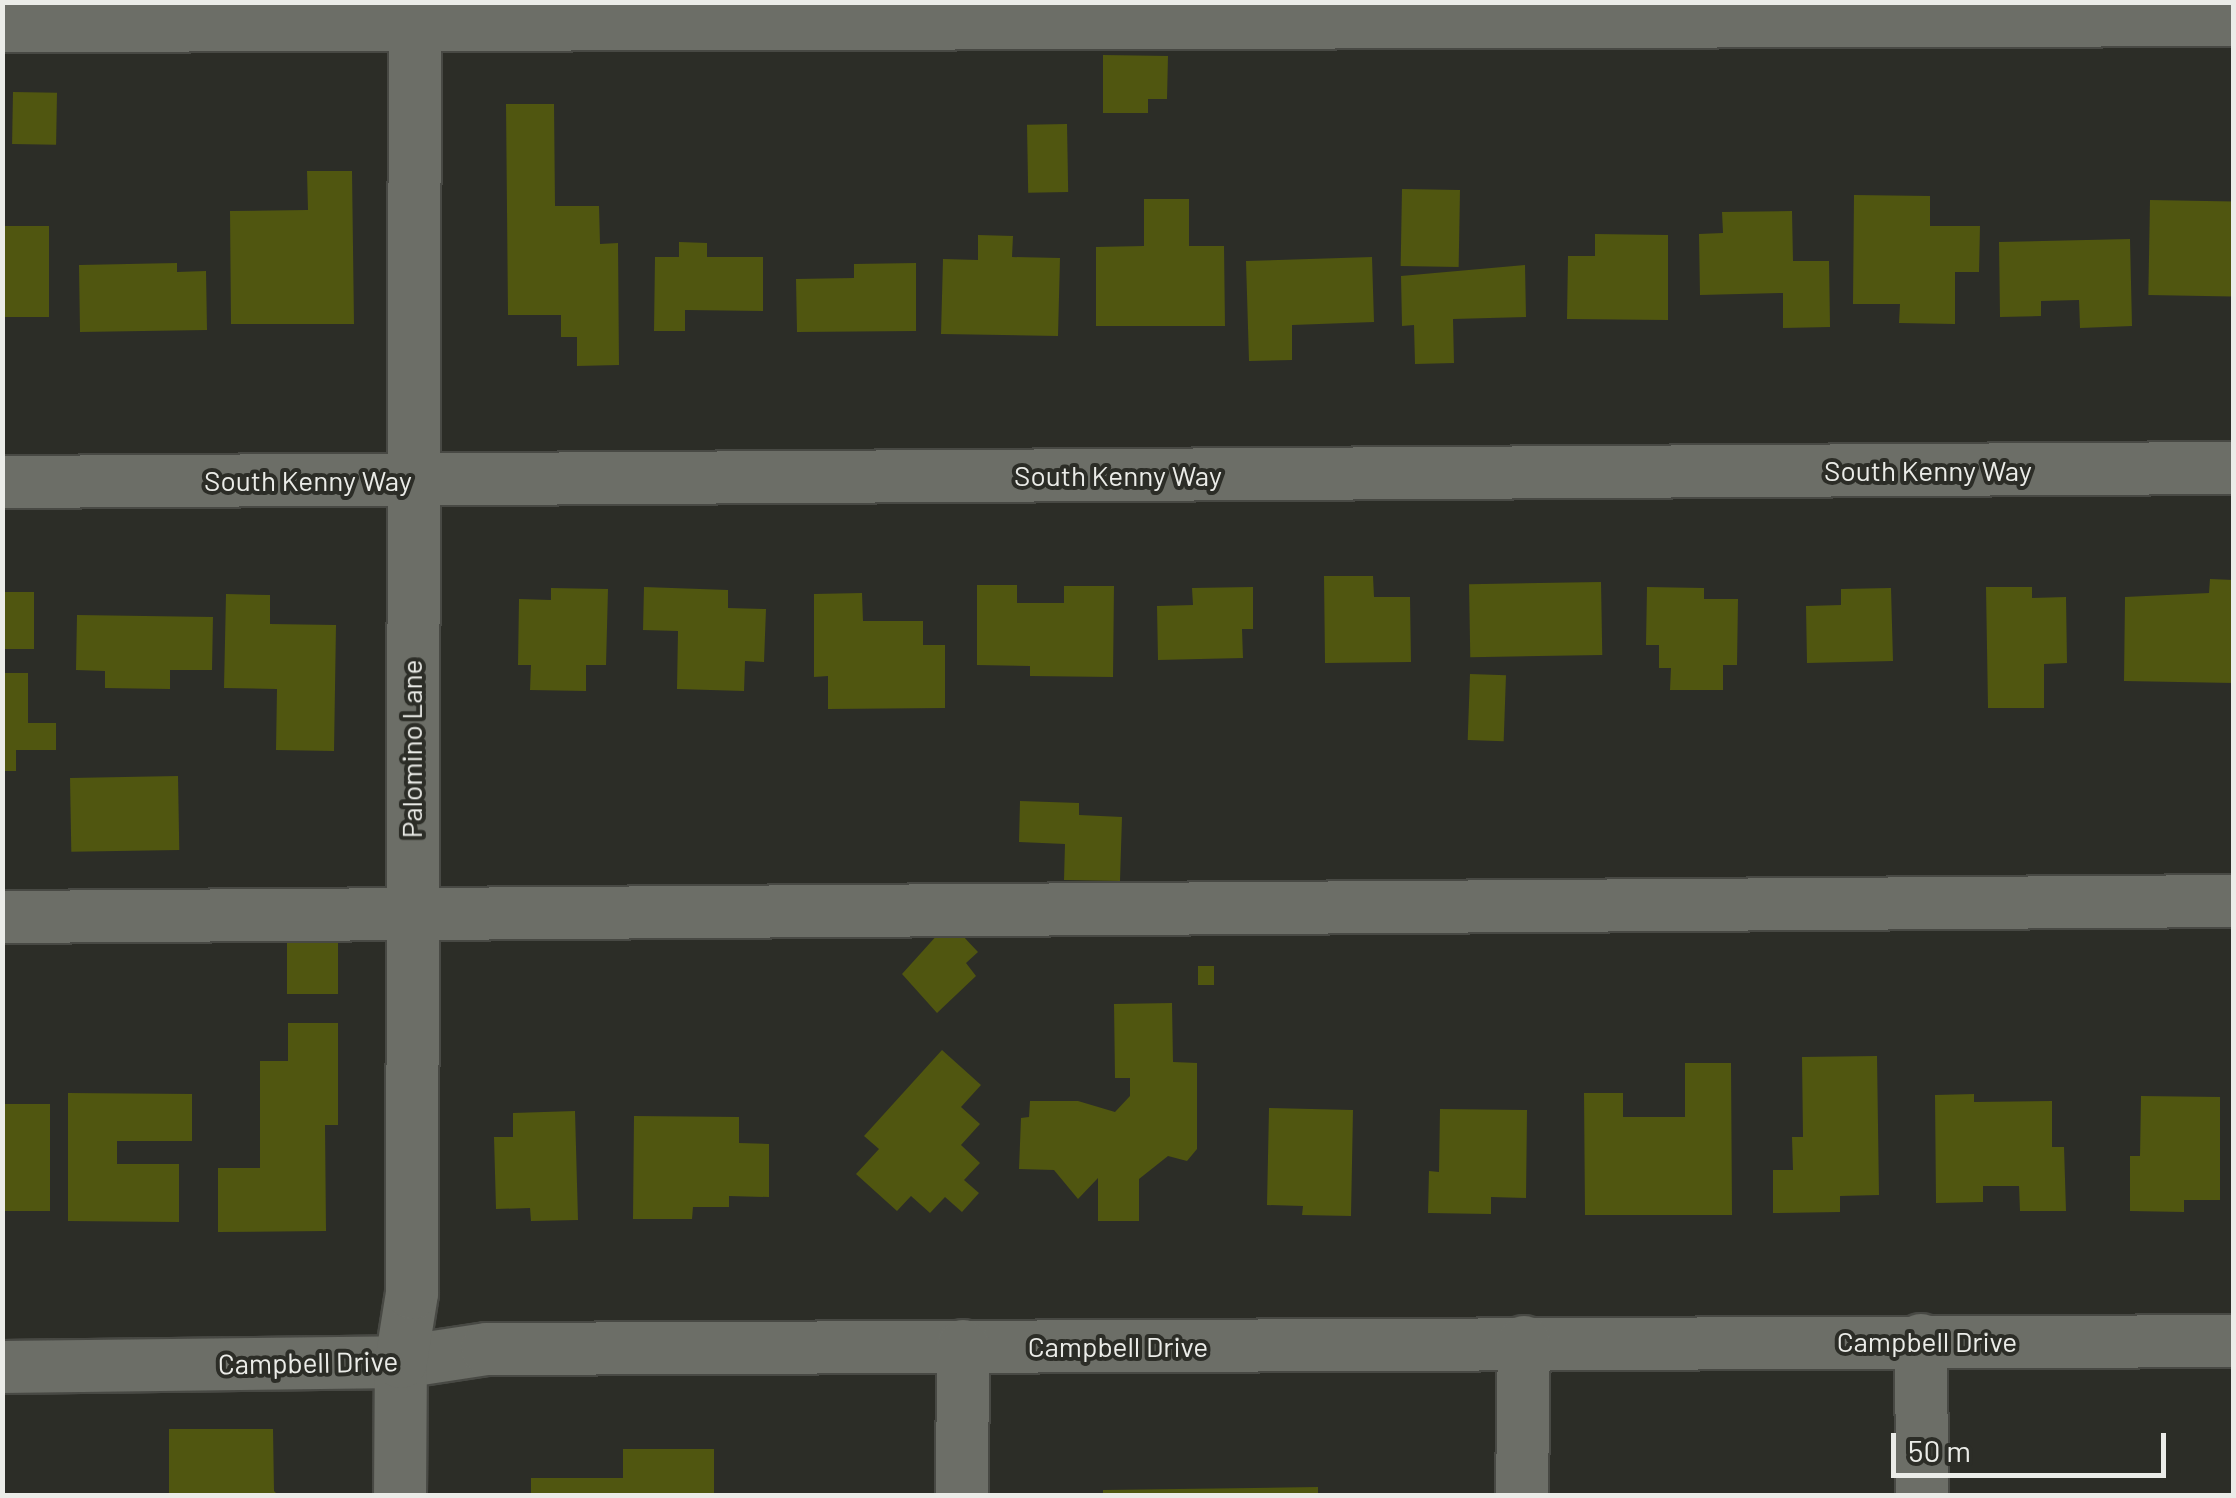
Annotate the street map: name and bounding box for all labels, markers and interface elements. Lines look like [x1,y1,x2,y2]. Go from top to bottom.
street label: South Kenny Way [1824,453,2032,487]
street label: South Kenny Way [1014,458,1222,492]
street label: South Kenny Way [204,463,412,497]
street label: Palomino Lane [394,660,428,838]
street label: Campbell Drive [1837,1324,2017,1358]
street label: Campbell Drive [1028,1329,1208,1363]
street label: Campbell Drive [217,1344,399,1380]
scale bar [1896,1413,2171,1475]
text: 50 m [1908,1432,1971,1468]

